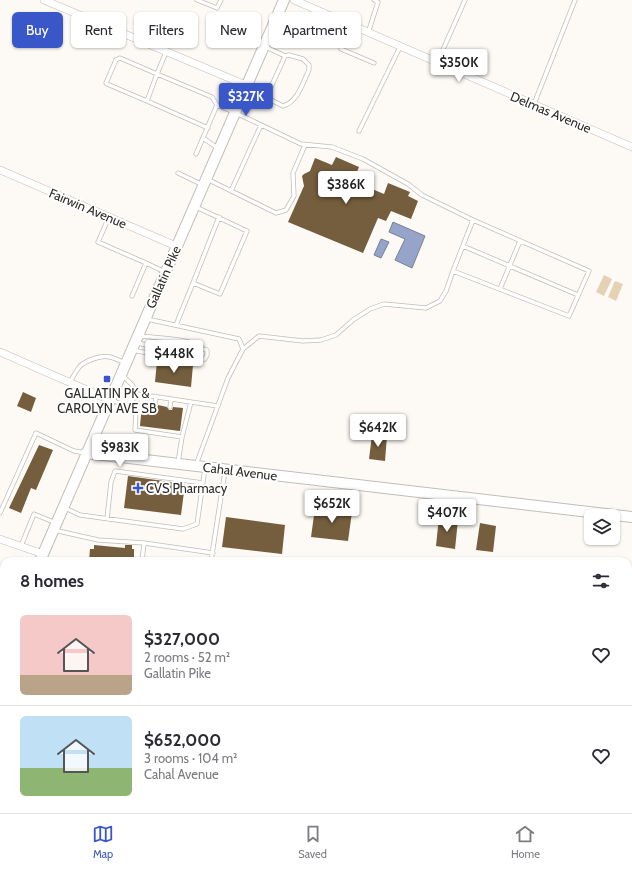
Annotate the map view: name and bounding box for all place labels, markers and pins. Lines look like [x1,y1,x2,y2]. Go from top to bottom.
pin: $350K [431,49,487,83]
pin: $327K [218,83,274,117]
pin: $386K [318,171,374,205]
pin: $448K [146,340,202,374]
marker: GALLATIN PK & CAROLYN AVE SB [102,374,112,384]
place label: GALLATIN PK & CAROLYN AVE SB [57,385,157,416]
pin: $642K [350,414,406,448]
pin: $983K [92,434,148,468]
place label: CVS Pharmacy [146,480,228,496]
marker: CVS Pharmacy [133,483,143,493]
pin: $652K [304,490,360,524]
pin: $407K [419,499,475,533]

